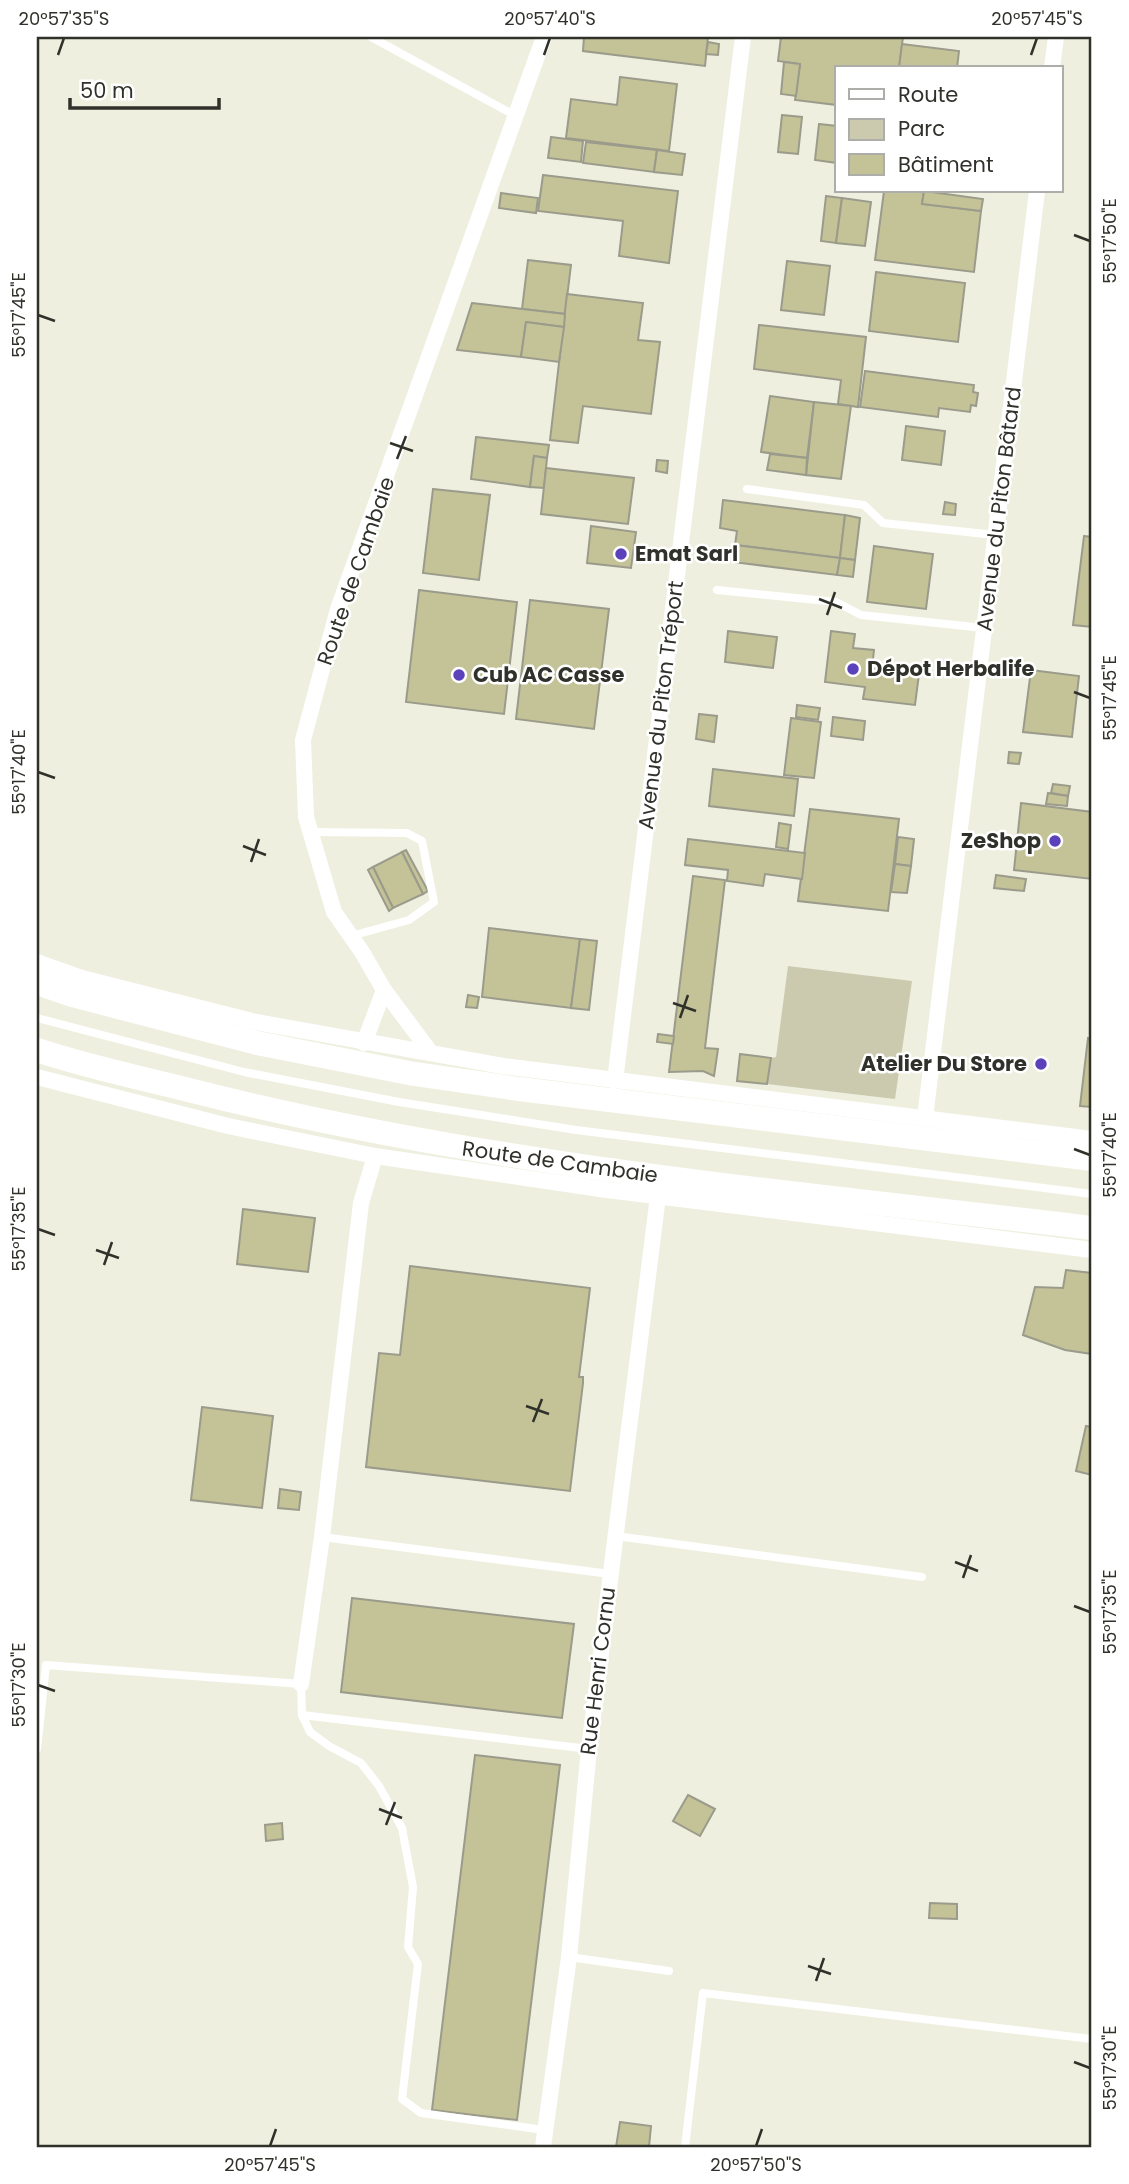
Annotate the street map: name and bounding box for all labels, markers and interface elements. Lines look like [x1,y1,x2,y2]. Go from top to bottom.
text: 20°57'35"S [19,6,109,31]
text: 20°57'40"S [504,6,596,31]
text: 20°57'45"S [991,6,1083,31]
scale bar [70,66,219,110]
legend [835,66,1062,192]
text: 50 m [80,76,134,105]
text: Route [898,80,958,109]
text: Parc [898,114,945,143]
text: Bâtiment [898,150,994,179]
text: 55°17'50"E [1097,198,1122,284]
text: 55°17'45"E [6,272,31,358]
street label: Avenue du Piton Bâtard [969,385,1028,633]
street label: Route de Cambaie [310,473,401,669]
place label: Emat Sarl [635,539,738,568]
marker: Emat Sarl [613,546,629,562]
street label: Avenue du Piton Tréport [631,579,690,831]
place label: Dépot Herbalife [867,654,1035,683]
text: 55°17'45"E [1097,655,1122,741]
place label: Cub AC Casse [473,660,624,689]
marker: Dépot Herbalife [845,661,861,677]
marker: Cub AC Casse [451,667,467,683]
text: 55°17'40"E [6,729,31,815]
place label: ZeShop [961,826,1041,855]
marker: ZeShop [1047,833,1063,849]
place label: Atelier Du Store [861,1049,1027,1078]
marker: Atelier Du Store [1033,1056,1049,1072]
text: 55°17'40"E [1097,1112,1122,1198]
street label: Route de Cambaie [460,1133,660,1190]
text: 55°17'35"E [6,1187,31,1271]
text: 55°17'35"E [1097,1570,1122,1654]
street label: Rue Henri Cornu [573,1585,622,1756]
text: 55°17'30"E [6,1643,31,1727]
text: 55°17'30"E [1097,2026,1122,2110]
text: 20°57'45"S [224,2152,316,2177]
text: 20°57'50"S [710,2152,802,2177]

